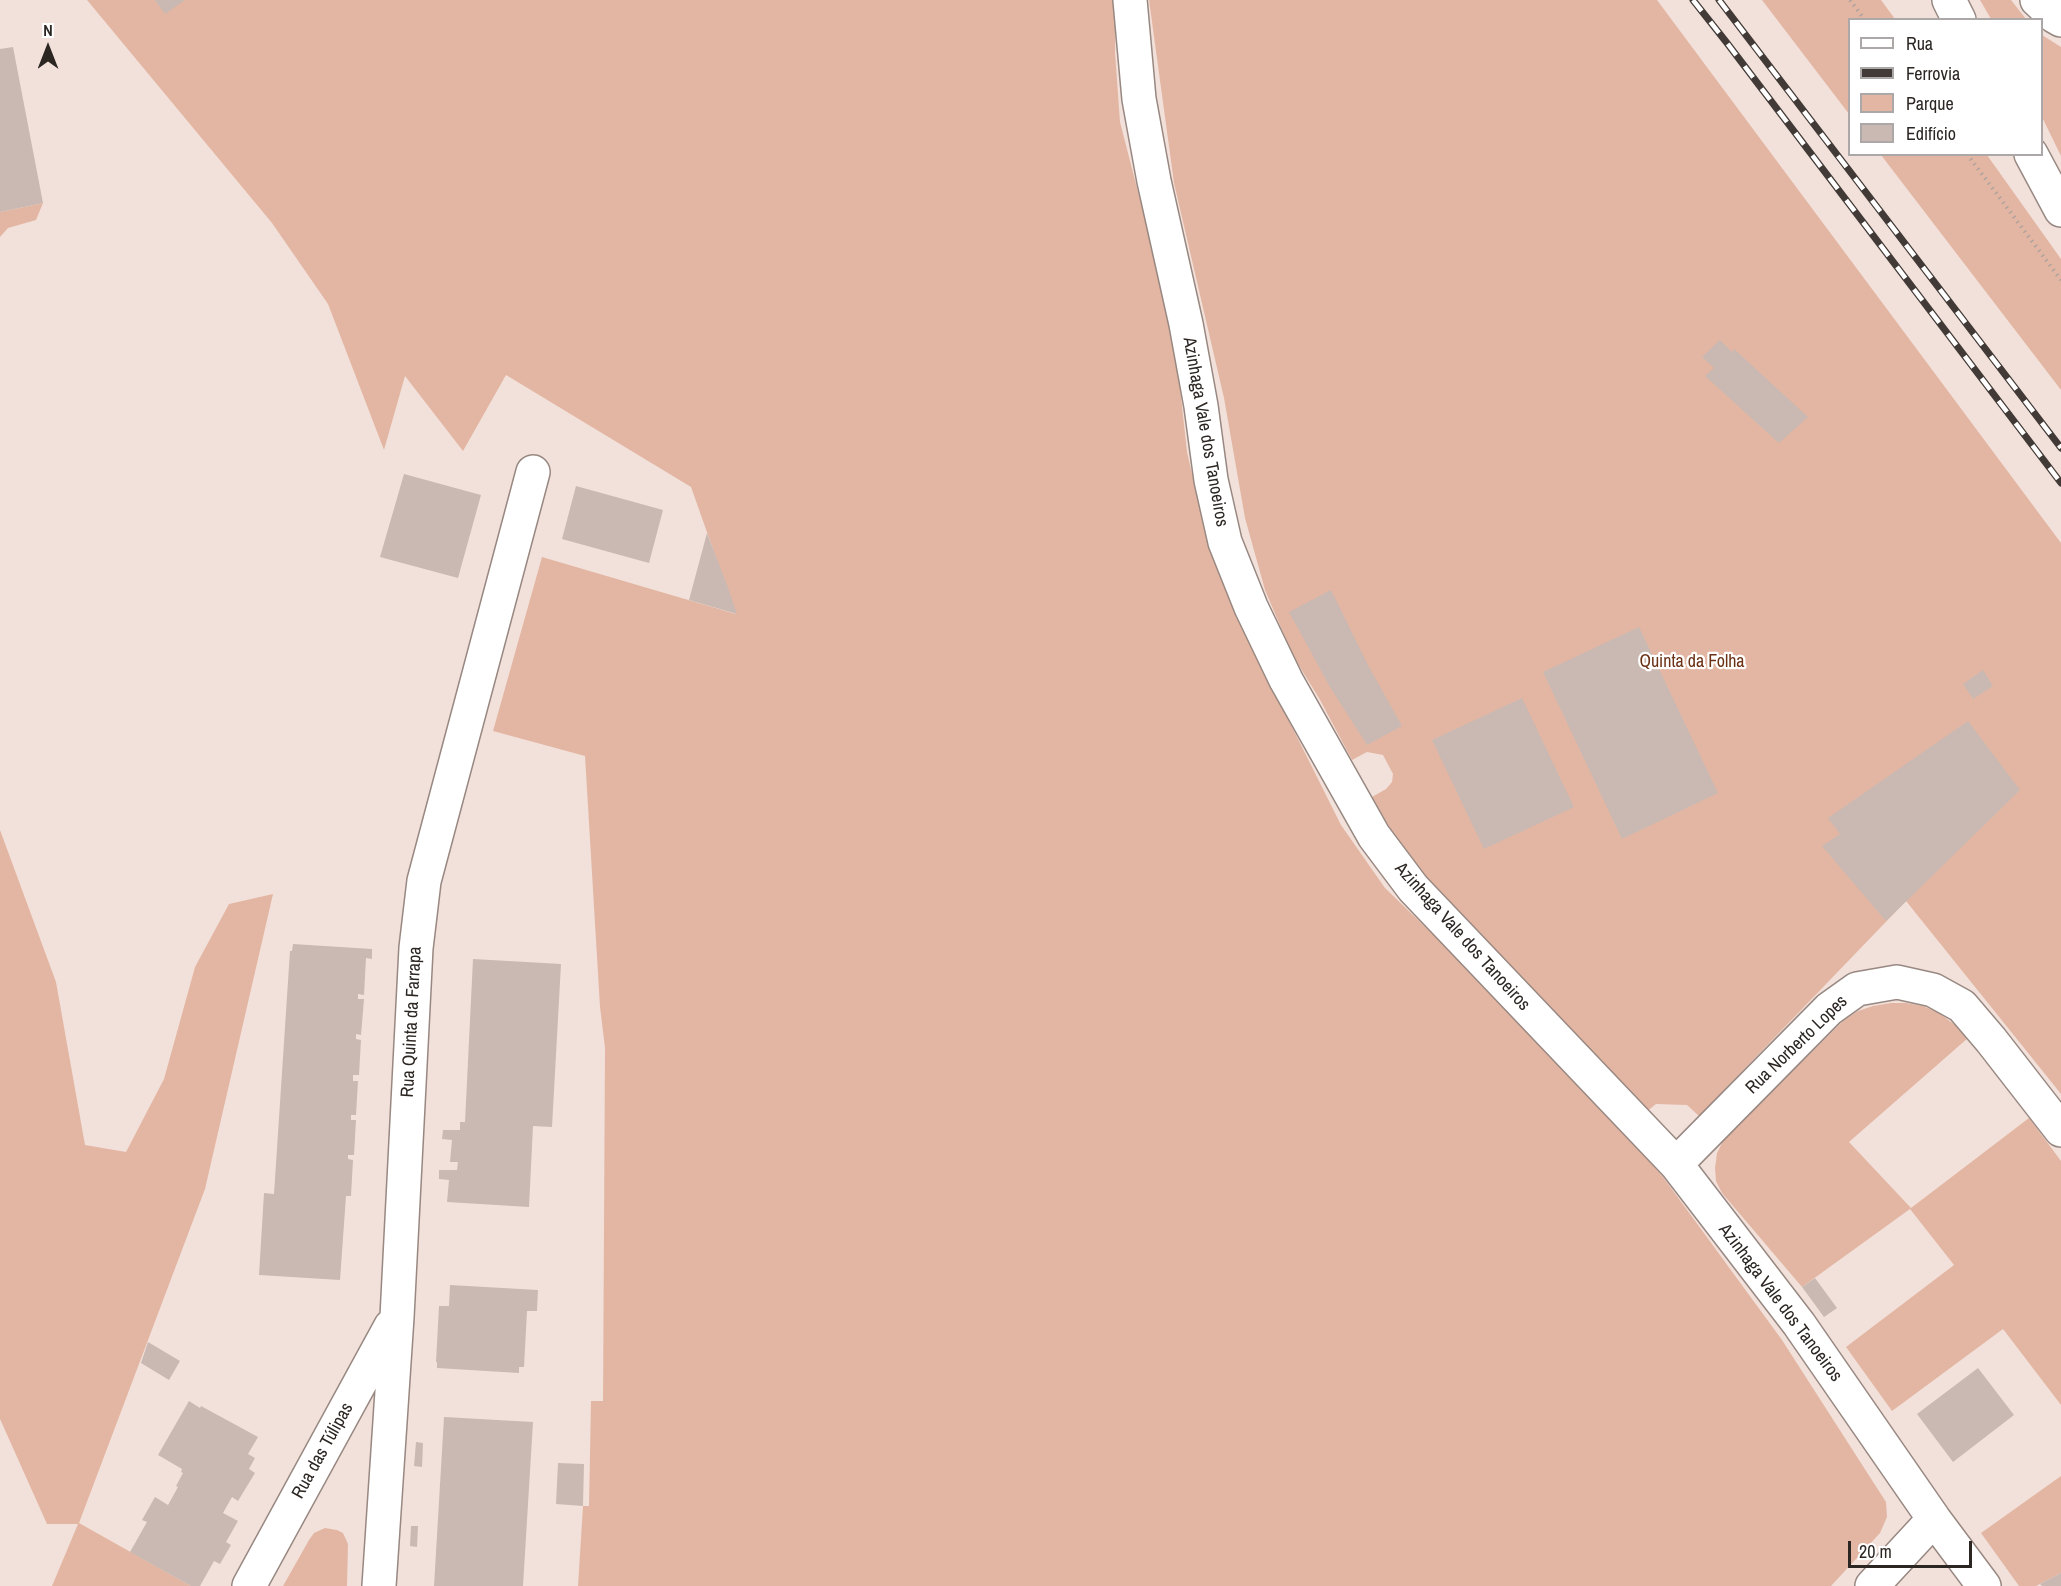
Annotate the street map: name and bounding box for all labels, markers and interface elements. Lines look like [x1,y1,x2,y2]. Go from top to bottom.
north arrow [18,18,78,78]
legend [1848,18,2043,156]
text: N [43,19,53,41]
text: Rua [1906,31,1933,56]
text: Ferrovia [1906,61,1960,86]
text: Parque [1906,91,1954,116]
text: Edifício [1906,121,1956,146]
street label: Azinhaga Vale dos Tanoeiros [1178,336,1232,528]
park label: Quinta da Folha [1639,651,1745,673]
street label: Azinhaga Vale dos Tanoeiros [1390,858,1534,1016]
street label: Rua Quinta da Farrapa [397,946,427,1098]
street label: Rua Norberto Lopes [1742,991,1852,1099]
street label: Azinhaga Vale dos Tanoeiros [1714,1220,1846,1386]
street label: Rua das Túlipas [288,1399,358,1503]
scale bar [1851,1529,1976,1567]
text: 20 m [1859,1539,1892,1564]

